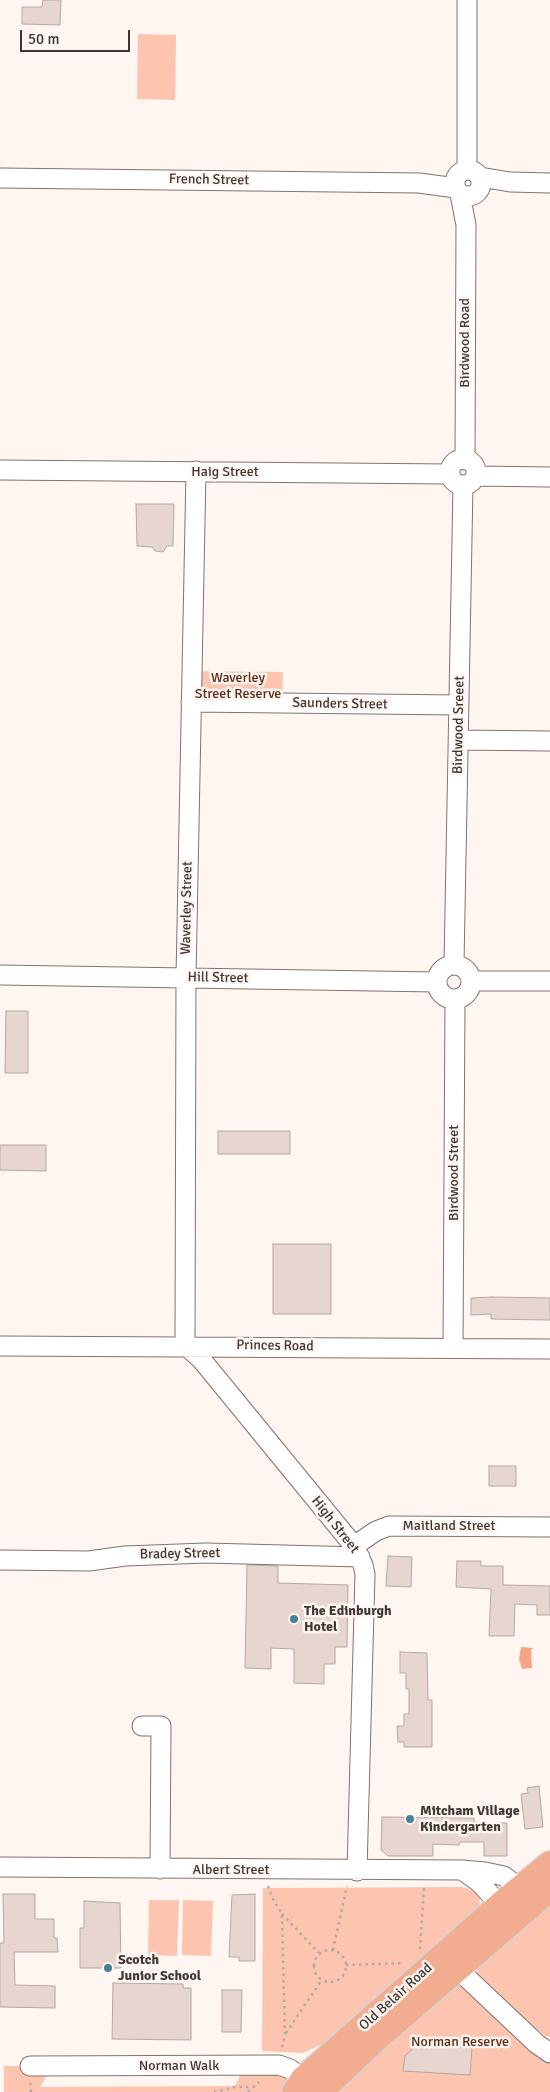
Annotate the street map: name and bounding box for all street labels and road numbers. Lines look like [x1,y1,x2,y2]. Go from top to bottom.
street label: French Street [169,171,249,189]
street label: Birdwood Road [457,298,473,388]
street label: Haig Street [191,464,259,480]
street label: Birdwood Sreeet [450,676,468,774]
street label: Saunders Street [292,695,388,713]
street label: Waverley Street [178,861,196,955]
street label: Hill Street [187,969,249,987]
street label: Birdwood Street [446,1125,462,1221]
street label: Princes Road [236,1337,314,1355]
street label: High Street [308,1493,362,1557]
street label: Maitland Street [403,1518,495,1534]
street label: Bradey Street [140,1545,220,1563]
street label: Albert Street [193,1862,269,1878]
street label: Old Belair Road [356,1960,436,2034]
street label: Norman Walk [139,2058,219,2074]

